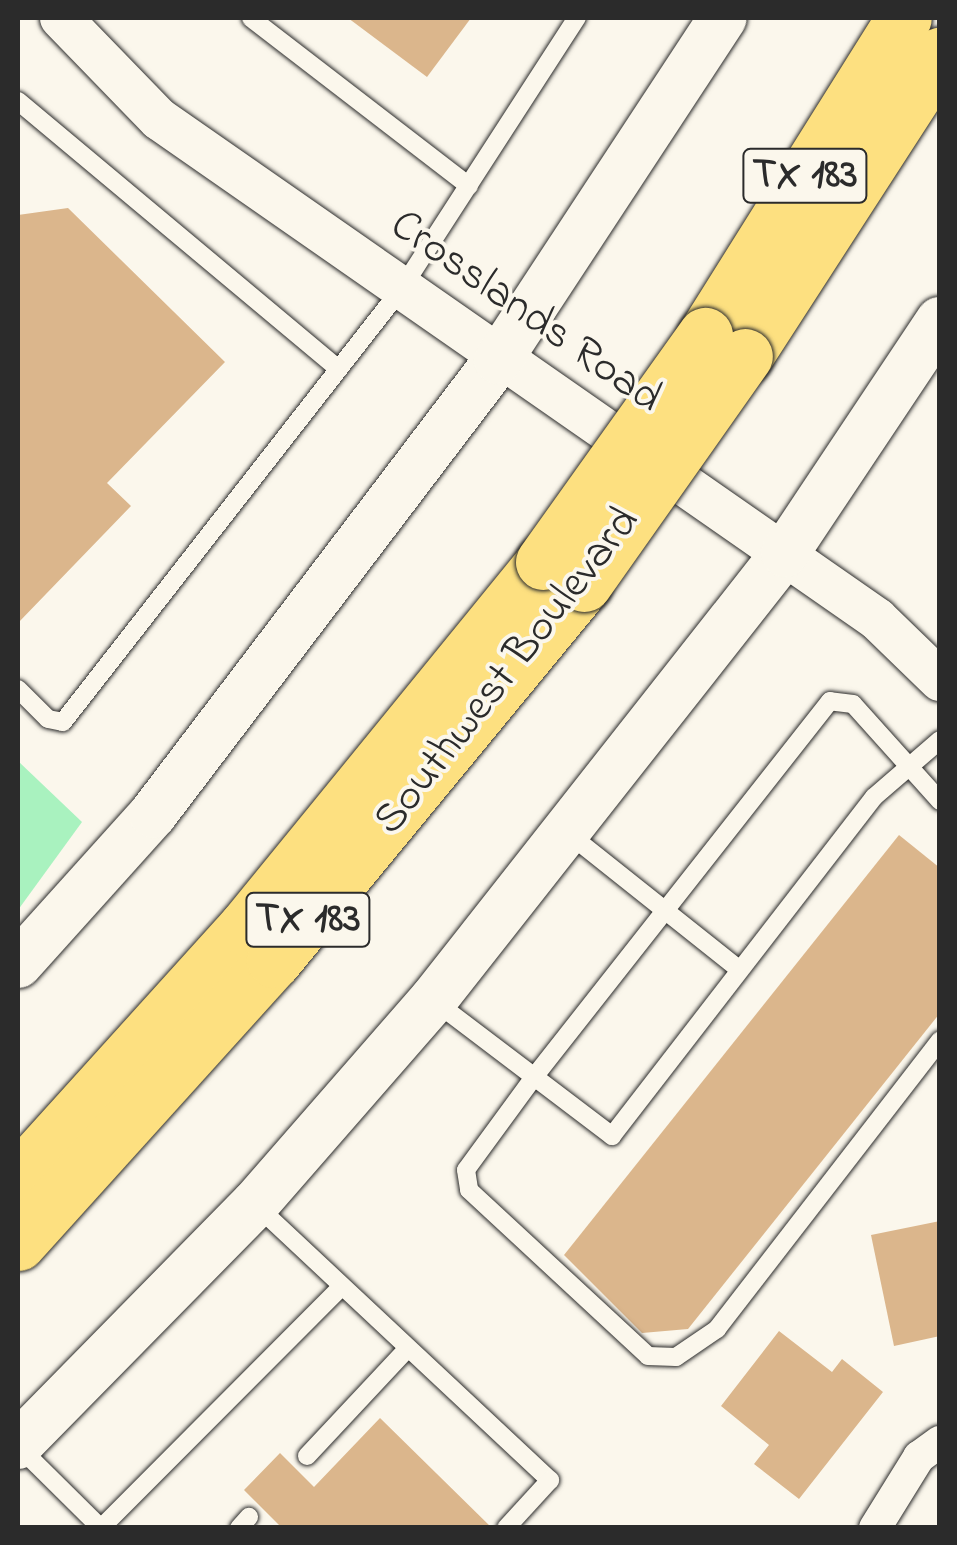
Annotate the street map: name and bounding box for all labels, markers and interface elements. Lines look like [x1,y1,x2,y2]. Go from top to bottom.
road number: TX 183 [740,139,870,213]
street label: Crosslands Road [379,199,671,427]
street label: Southwest Boulevard [363,497,653,847]
road number: TX 183 [243,883,373,957]

